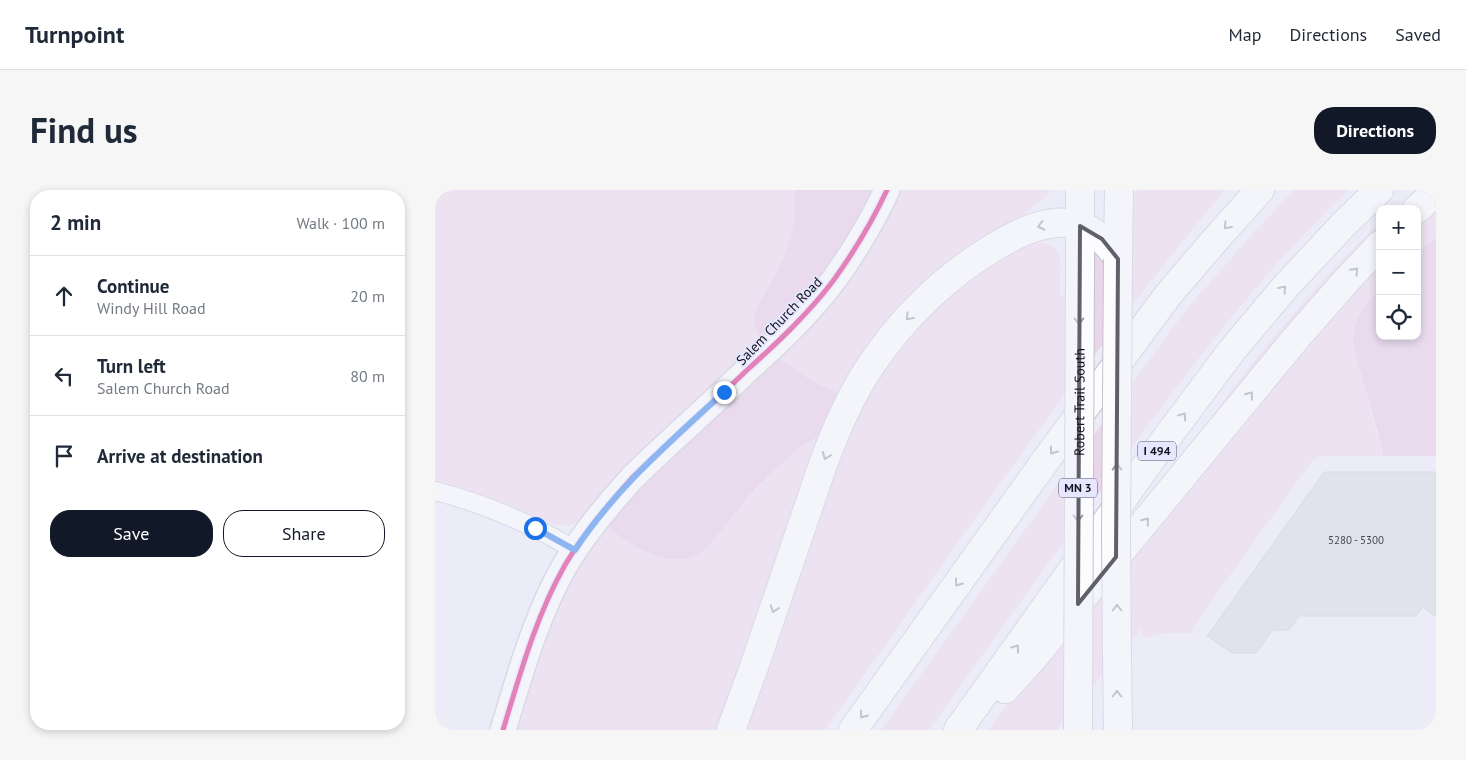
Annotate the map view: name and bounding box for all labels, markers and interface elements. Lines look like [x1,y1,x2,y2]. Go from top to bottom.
text: Turnpoint [25,19,124,50]
text: Map [1229,23,1261,46]
text: Directions [1289,23,1367,46]
text: Saved [1395,23,1441,46]
text: Find us [30,107,138,153]
button: Directions [1314,107,1436,154]
map controls [1376,205,1421,340]
button: + [1376,205,1421,250]
text: 2 min [50,209,101,236]
text: Walk · 100 m [296,213,385,233]
one-way arrow [1037,220,1046,231]
one-way arrow [1224,220,1233,229]
button: − [1376,250,1421,295]
one-way arrow [1349,268,1358,277]
street label: Salem Church Road [732,273,826,369]
text: Continue [97,274,169,298]
icon: ahead [50,282,78,310]
one-way arrow [1278,285,1287,294]
text: 20 m [350,286,385,306]
button: locate [1376,295,1421,340]
text: Windy Hill Road [97,298,206,318]
one-way arrow [906,311,915,320]
one-way arrow [1074,317,1084,325]
street label: Robert Trail South [1070,348,1089,456]
text: Turn left [97,354,166,378]
icon: left [50,362,78,390]
text: 80 m [350,366,385,386]
text: Salem Church Road [97,378,230,398]
route end [713,381,736,404]
one-way arrow [1244,392,1253,401]
one-way arrow [1177,412,1186,422]
icon: arrive [50,442,78,470]
road number: I 494 [1138,442,1176,460]
text: Arrive at destination [97,444,263,468]
one-way arrow [1050,445,1058,454]
one-way arrow [822,451,832,459]
one-way arrow [1112,463,1122,471]
road number: MN 3 [1059,478,1097,498]
button: Save [50,510,213,557]
button: Share [223,510,385,557]
one-way arrow [1073,514,1083,522]
route start [524,517,547,540]
one-way arrow [1141,518,1149,527]
house number: 5280 - 5300 [1328,533,1384,547]
one-way arrow [955,577,964,587]
one-way arrow [1112,604,1122,612]
one-way arrow [769,605,779,613]
one-way arrow [1010,644,1020,653]
one-way arrow [1112,689,1122,697]
one-way arrow [860,709,869,719]

